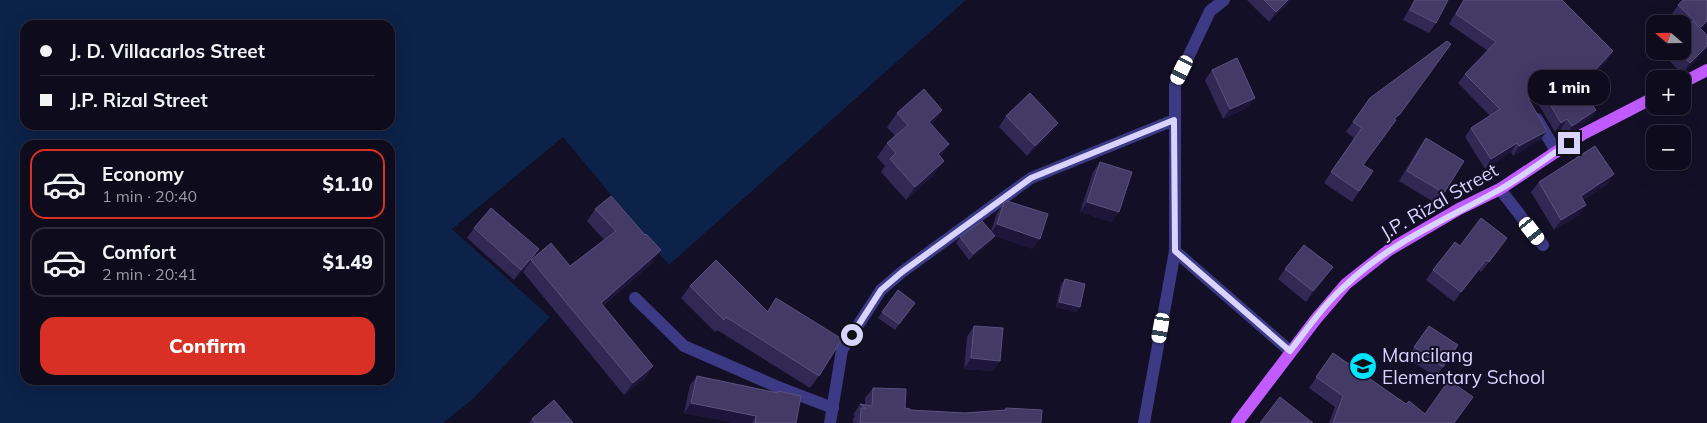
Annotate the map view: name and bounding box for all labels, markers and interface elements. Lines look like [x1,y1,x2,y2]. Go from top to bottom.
north arrow [1646,15,1691,60]
map controls [1646,15,1691,170]
text: J. D. Villacarlos Street [70,39,265,63]
car [1168,53,1195,87]
callout: 1 min [1528,70,1610,106]
button: + [1646,70,1691,115]
text: 1 min [1548,77,1590,97]
text: J.P. Rizal Street [70,88,208,112]
button: − [1646,125,1691,170]
route end [1558,132,1580,154]
street label: J.P. Rizal Street [1376,157,1502,244]
icon: car [42,162,87,207]
text: Economy [102,162,184,186]
text: $1.10 [322,172,373,196]
text: 1 min · 20:40 [102,186,197,206]
car [1516,215,1547,247]
icon: car [42,240,87,285]
text: Comfort [102,240,176,264]
text: $1.49 [322,250,373,274]
text: 2 min · 20:41 [102,264,197,284]
car [1151,312,1170,344]
button: Confirm [40,317,375,375]
route start [841,324,863,346]
place label: Mancilang Elementary School [1382,343,1545,389]
school or university icon: Mancilang Elementary School [1348,351,1378,381]

